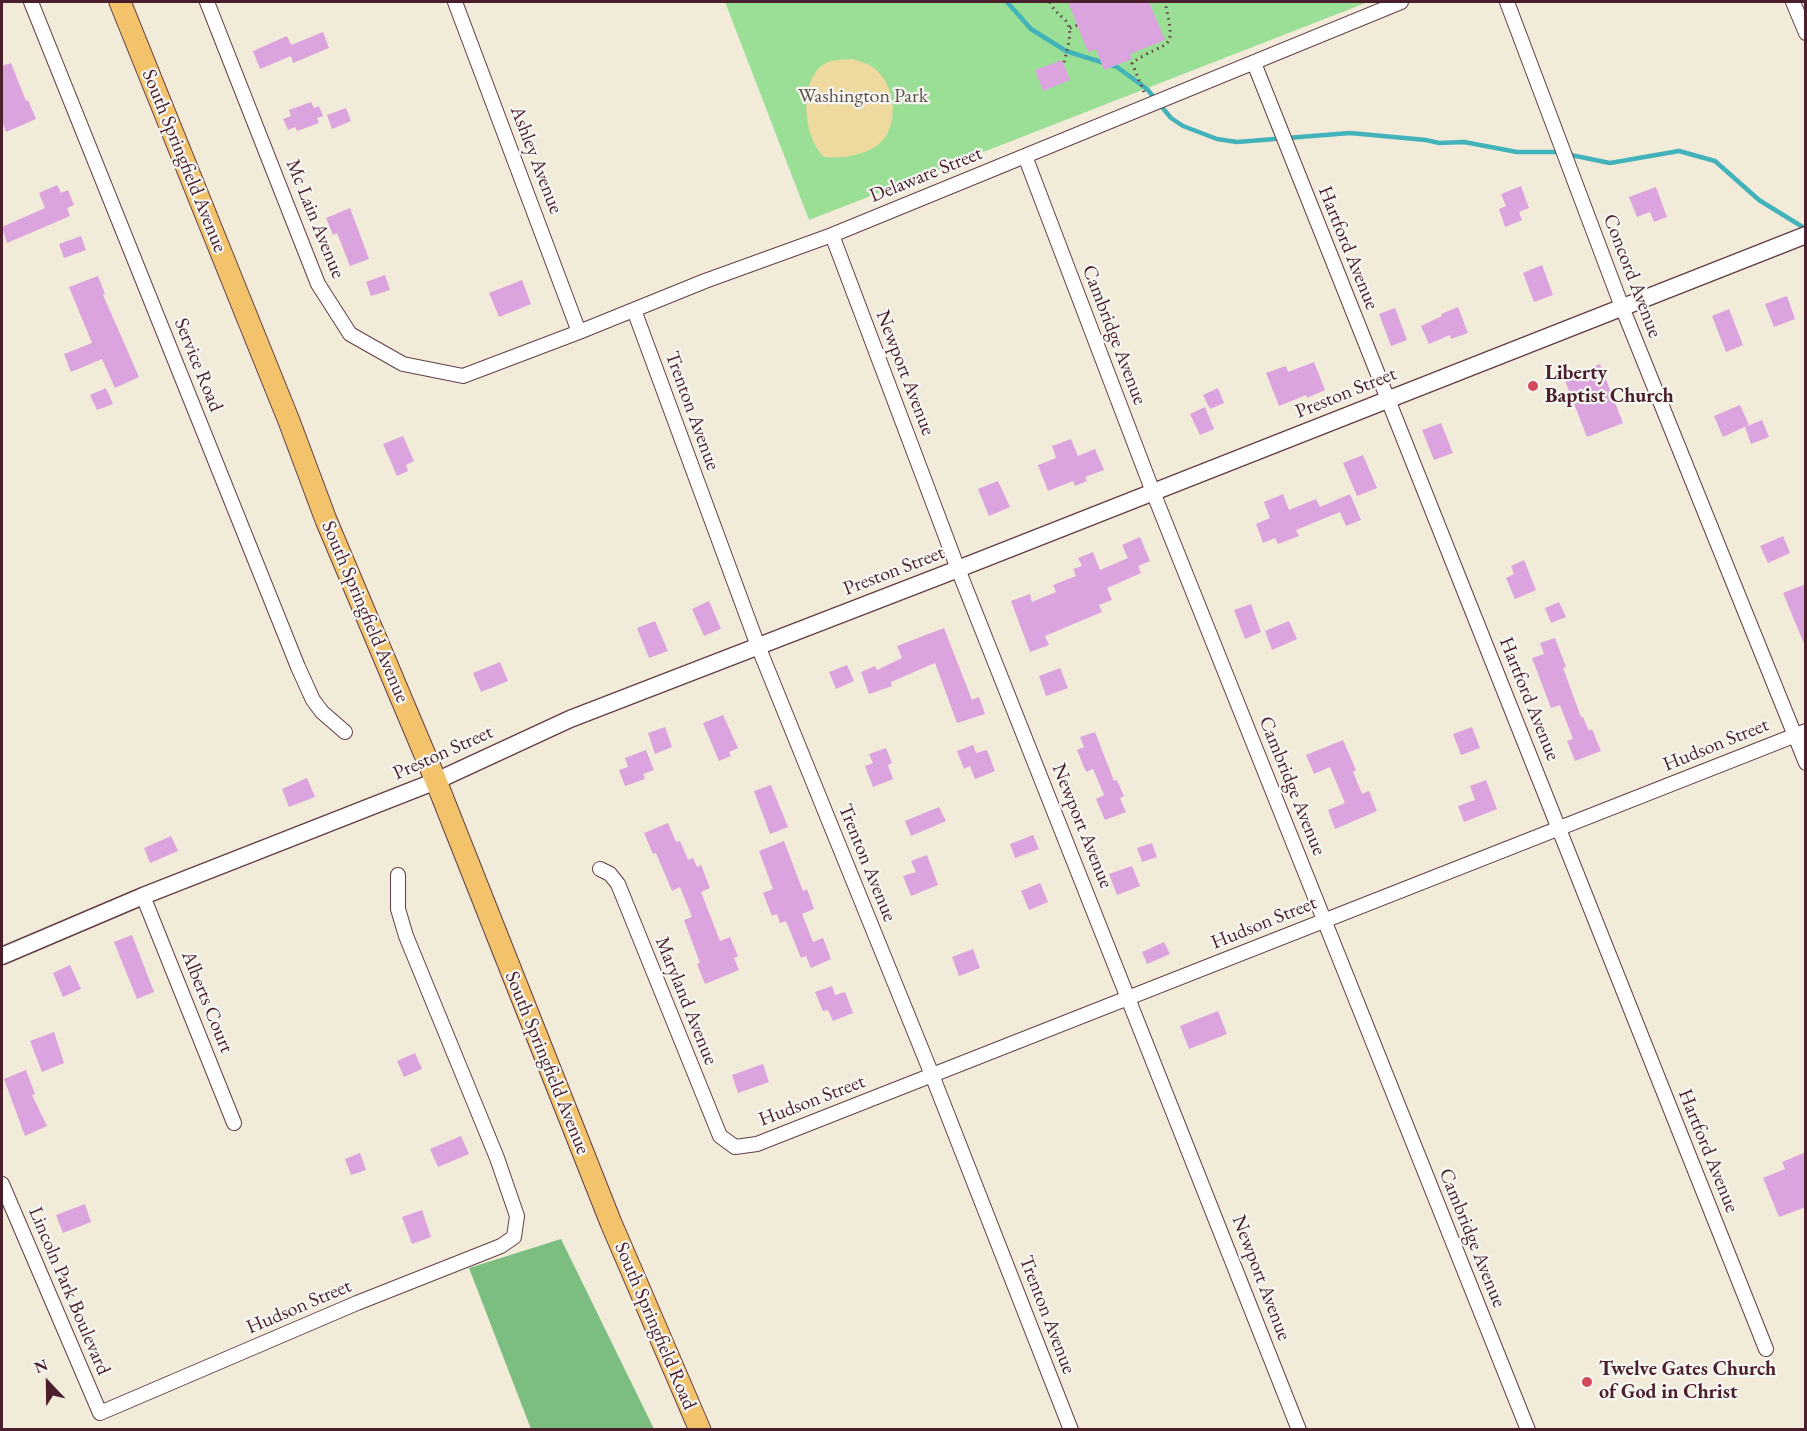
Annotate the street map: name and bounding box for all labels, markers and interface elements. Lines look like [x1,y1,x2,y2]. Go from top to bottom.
street label: South Springfield Avenue [136,66,232,256]
park label: Washington Park [798,85,928,109]
street label: Ashley Avenue [504,103,568,217]
street label: Delaware Street [866,142,986,208]
street label: Mc Lain Avenue [280,156,350,282]
street label: Hartford Avenue [1312,183,1384,313]
street label: Concord Avenue [1597,211,1667,341]
street label: Cambridge Avenue [1076,262,1152,408]
street label: Newport Avenue [870,307,940,439]
street label: Service Road [168,315,228,415]
street label: Trenton Avenue [659,348,725,474]
street label: Preston Street [1292,362,1400,424]
place label: Liberty Baptist Church [1545,362,1674,409]
marker: Liberty Baptist Church [1526,379,1540,393]
street label: South Springfield Avenue [316,517,414,707]
street label: Preston Street [840,541,948,601]
street label: Hartford Avenue [1493,634,1565,764]
street label: Cambridge Avenue [1253,713,1331,859]
street label: Hudson Street [1660,713,1772,777]
street label: Preston Street [389,720,497,786]
street label: Newport Avenue [1046,760,1118,892]
street label: Trenton Avenue [833,801,901,925]
street label: Hudson Street [1208,891,1320,955]
street label: Maryland Avenue [649,934,723,1068]
street label: Alberts Court [176,948,238,1056]
street label: South Springfield Avenue [499,968,595,1158]
street label: Hudson Street [756,1070,868,1132]
street label: Hartford Avenue [1672,1086,1744,1216]
street label: Cambridge Avenue [1433,1165,1511,1311]
street label: Lincoln Park Boulevard [23,1203,115,1379]
street label: Newport Avenue [1226,1212,1296,1344]
street label: South Springfield Road [609,1239,701,1413]
street label: Trenton Avenue [1013,1253,1081,1377]
street label: Hudson Street [243,1274,355,1340]
north arrow [18,1353,78,1413]
text: N [31,1354,51,1378]
place label: Twelve Gates Church of God in Christ [1599,1358,1776,1405]
marker: Twelve Gates Church of God in Christ [1580,1375,1594,1389]

